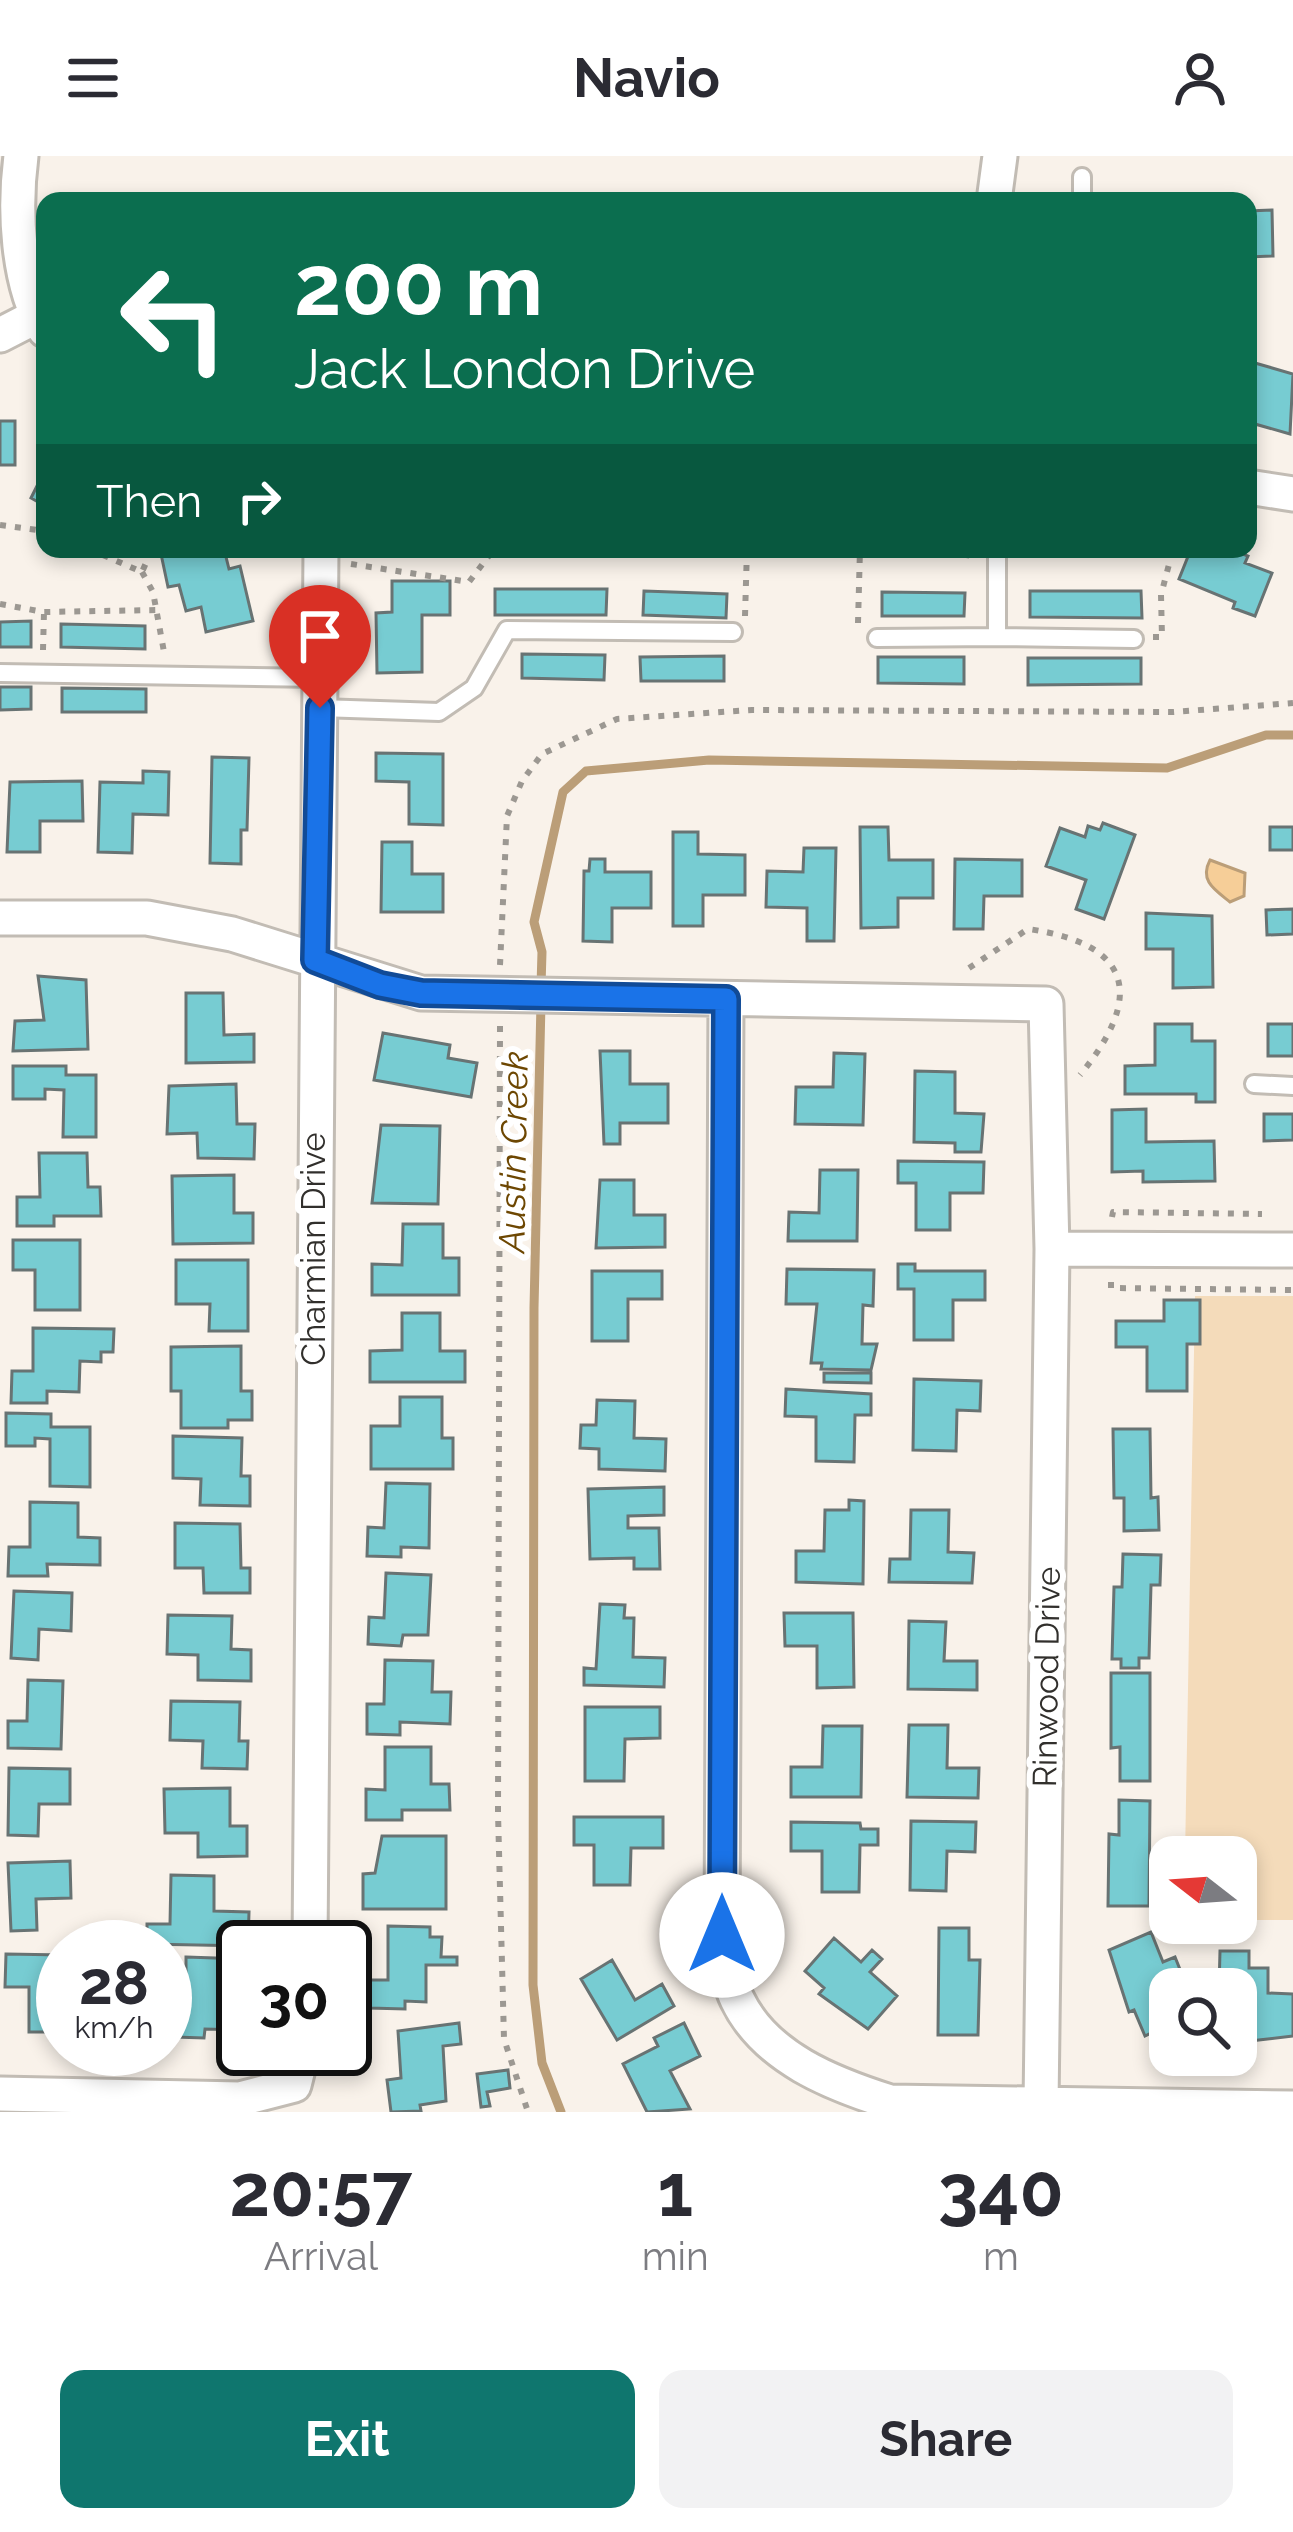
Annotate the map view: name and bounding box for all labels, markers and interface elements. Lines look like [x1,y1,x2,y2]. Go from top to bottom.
icon: menu [60,45,126,111]
icon: person [1167,45,1233,111]
text: Navio [573,46,720,110]
text: 200 m [294,236,543,335]
icon: left [96,240,252,396]
text: Jack London Drive [294,337,755,401]
icon: right [226,468,292,534]
text: Then [96,475,202,528]
pin [269,585,371,708]
icon: arrive [287,603,353,669]
water label: Austin Creek [490,1051,536,1255]
street label: Charmian Drive [294,1132,333,1366]
street label: Rinwood Drive [1025,1566,1068,1788]
north arrow [1149,1836,1257,1944]
map controls [1149,1836,1257,2076]
position arrow [659,1872,785,1998]
speed limit sign: 30 [216,1920,372,2076]
text: 28 [79,1948,149,2018]
button: search [1149,1968,1257,2076]
text: km/h [74,2010,154,2045]
text: 20:57 [229,2148,412,2233]
text: 1 [657,2148,693,2233]
text: 340 [938,2148,1064,2233]
text: Arrival [264,2233,378,2279]
text: min [642,2233,709,2279]
text: m [983,2233,1019,2279]
button: Exit [60,2370,635,2508]
button: Share [659,2370,1233,2508]

